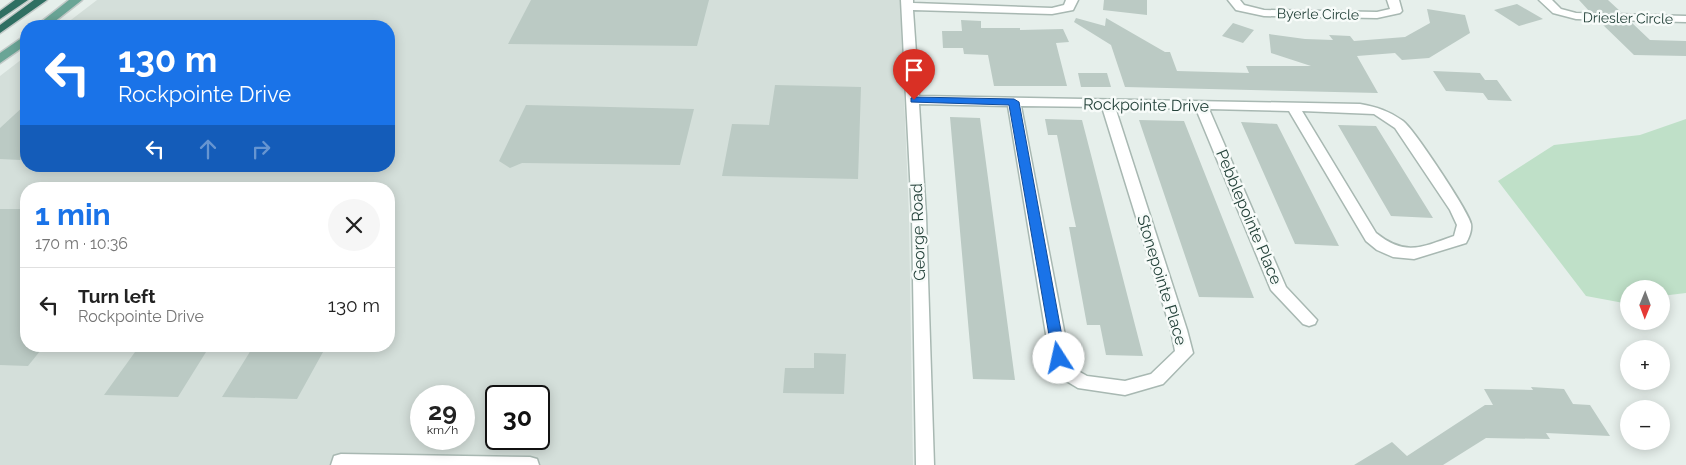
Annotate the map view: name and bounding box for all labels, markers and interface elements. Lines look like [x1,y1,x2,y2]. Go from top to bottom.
street label: Byerle Circle [1277,5,1359,23]
street label: Driesler Circle [1583,9,1673,27]
text: 130 m [118,39,217,80]
icon: left [35,40,100,105]
pin [893,49,935,100]
icon: arrive [900,56,928,84]
text: Rockpointe Drive [118,81,291,107]
street label: Rockpointe Drive [1083,94,1209,116]
icon: left [141,135,169,163]
icon: ahead [194,135,222,163]
icon: right [247,135,275,163]
street label: Pebblepointe Place [1212,147,1286,287]
street label: George Road [907,183,929,281]
text: 1 min [35,197,111,232]
button: close [328,199,380,251]
street label: Stonepointe Place [1133,213,1191,347]
text: 170 m · 10:36 [35,234,128,253]
north arrow [1620,280,1670,330]
map controls [1620,280,1670,450]
text: Turn left [78,285,155,307]
icon: left [35,291,63,319]
text: 130 m [328,294,380,316]
text: Rockpointe Drive [78,307,204,326]
position arrow [1032,331,1084,383]
button: + [1620,340,1670,390]
speed limit sign: 30 [485,385,550,450]
text: 29 [428,396,457,426]
button: − [1620,400,1670,450]
text: km/h [427,423,458,437]

